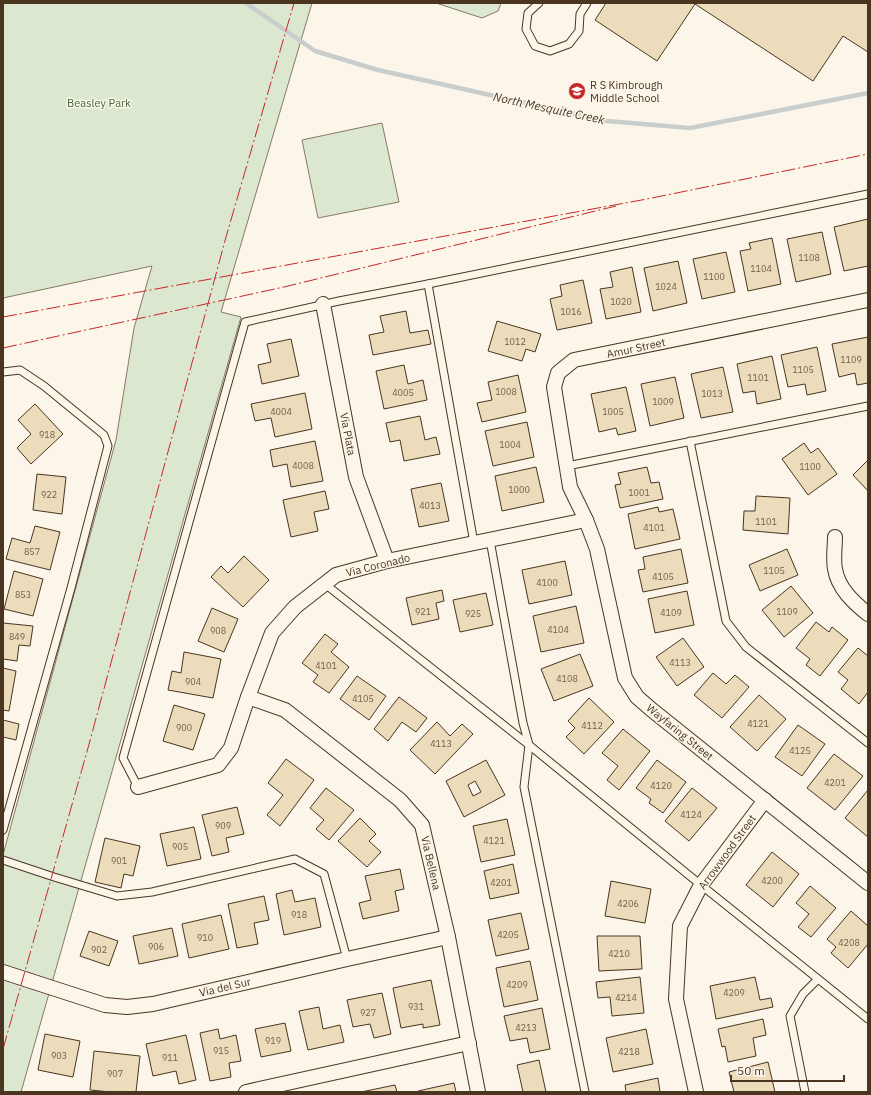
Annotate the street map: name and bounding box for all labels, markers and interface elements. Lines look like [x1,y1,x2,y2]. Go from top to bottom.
place label: R S Kimbrough Middle School [590,78,663,105]
school or university icon: R S Kimbrough Middle School [567,81,587,101]
water label: North Mesquite Creek [492,89,607,127]
park label: Beasley Park [67,96,131,110]
house number: 1108 [798,252,820,263]
house number: 1104 [750,263,772,274]
house number: 1100 [703,271,725,282]
house number: 1024 [655,281,677,292]
house number: 1020 [610,296,632,307]
house number: 1016 [560,306,582,317]
street label: Amur Street [605,335,667,361]
house number: 1012 [504,336,526,347]
house number: 1109 [840,354,862,365]
house number: 1105 [792,364,814,375]
house number: 1101 [747,372,769,383]
house number: 1008 [495,386,517,397]
house number: 4005 [392,387,414,398]
house number: 1013 [701,388,723,399]
house number: 1009 [652,396,674,407]
house number: 4004 [270,406,292,417]
house number: 1005 [602,406,624,417]
street label: Via Plata [337,411,359,457]
house number: 918 [39,429,55,440]
house number: 1004 [499,439,521,450]
house number: 4008 [292,460,314,471]
house number: 1100 [799,461,821,472]
house number: 1000 [508,484,530,495]
house number: 1001 [628,487,650,498]
house number: 922 [41,489,57,500]
house number: 4013 [419,500,441,511]
house number: 1101 [755,516,777,527]
house number: 4101 [643,522,665,533]
house number: 857 [24,546,40,557]
street label: Via Coronado [344,550,412,580]
house number: 1105 [763,565,785,576]
house number: 4105 [652,571,674,582]
house number: 4100 [536,577,558,588]
house number: 853 [15,589,31,600]
house number: 921 [415,606,431,617]
house number: 1109 [776,606,798,617]
house number: 4109 [660,607,682,618]
house number: 925 [465,608,481,619]
house number: 4104 [547,624,569,635]
house number: 908 [210,625,226,636]
house number: 849 [9,631,25,642]
house number: 4113 [669,657,691,668]
house number: 4101 [315,660,337,671]
house number: 4108 [556,673,578,684]
house number: 904 [185,676,201,687]
house number: 4105 [352,693,374,704]
street label: Wayfaring Street [644,701,716,763]
house number: 4121 [747,718,769,729]
house number: 4112 [581,720,603,731]
house number: 900 [176,722,192,733]
house number: 4113 [430,738,452,749]
house number: 4125 [789,745,811,756]
house number: 4201 [824,777,846,788]
house number: 4120 [650,780,672,791]
house number: 4124 [680,809,702,820]
street label: Arrowwood Street [695,812,759,892]
house number: 909 [215,820,231,831]
street label: Via Bellena [418,835,444,892]
house number: 4121 [483,835,505,846]
house number: 905 [172,841,188,852]
house number: 901 [111,855,127,866]
house number: 4200 [761,875,783,886]
house number: 4201 [490,877,512,888]
house number: 4206 [617,898,639,909]
house number: 918 [291,909,307,920]
house number: 4205 [497,929,519,940]
house number: 910 [197,932,213,943]
house number: 4208 [838,937,860,948]
house number: 906 [148,941,164,952]
house number: 902 [91,944,107,955]
house number: 4210 [608,948,630,959]
street label: Via del Sur [198,974,252,1000]
house number: 4209 [506,979,528,990]
house number: 4209 [723,987,745,998]
house number: 4214 [615,992,637,1003]
house number: 931 [408,1001,424,1012]
house number: 927 [360,1007,376,1018]
house number: 4213 [515,1022,537,1033]
house number: 919 [265,1035,281,1046]
house number: 915 [213,1045,229,1056]
house number: 4218 [618,1046,640,1057]
house number: 903 [51,1050,67,1061]
house number: 911 [162,1052,178,1063]
scale bar [731,1057,844,1083]
text: 50 m [737,1063,765,1078]
house number: 907 [107,1068,123,1079]

